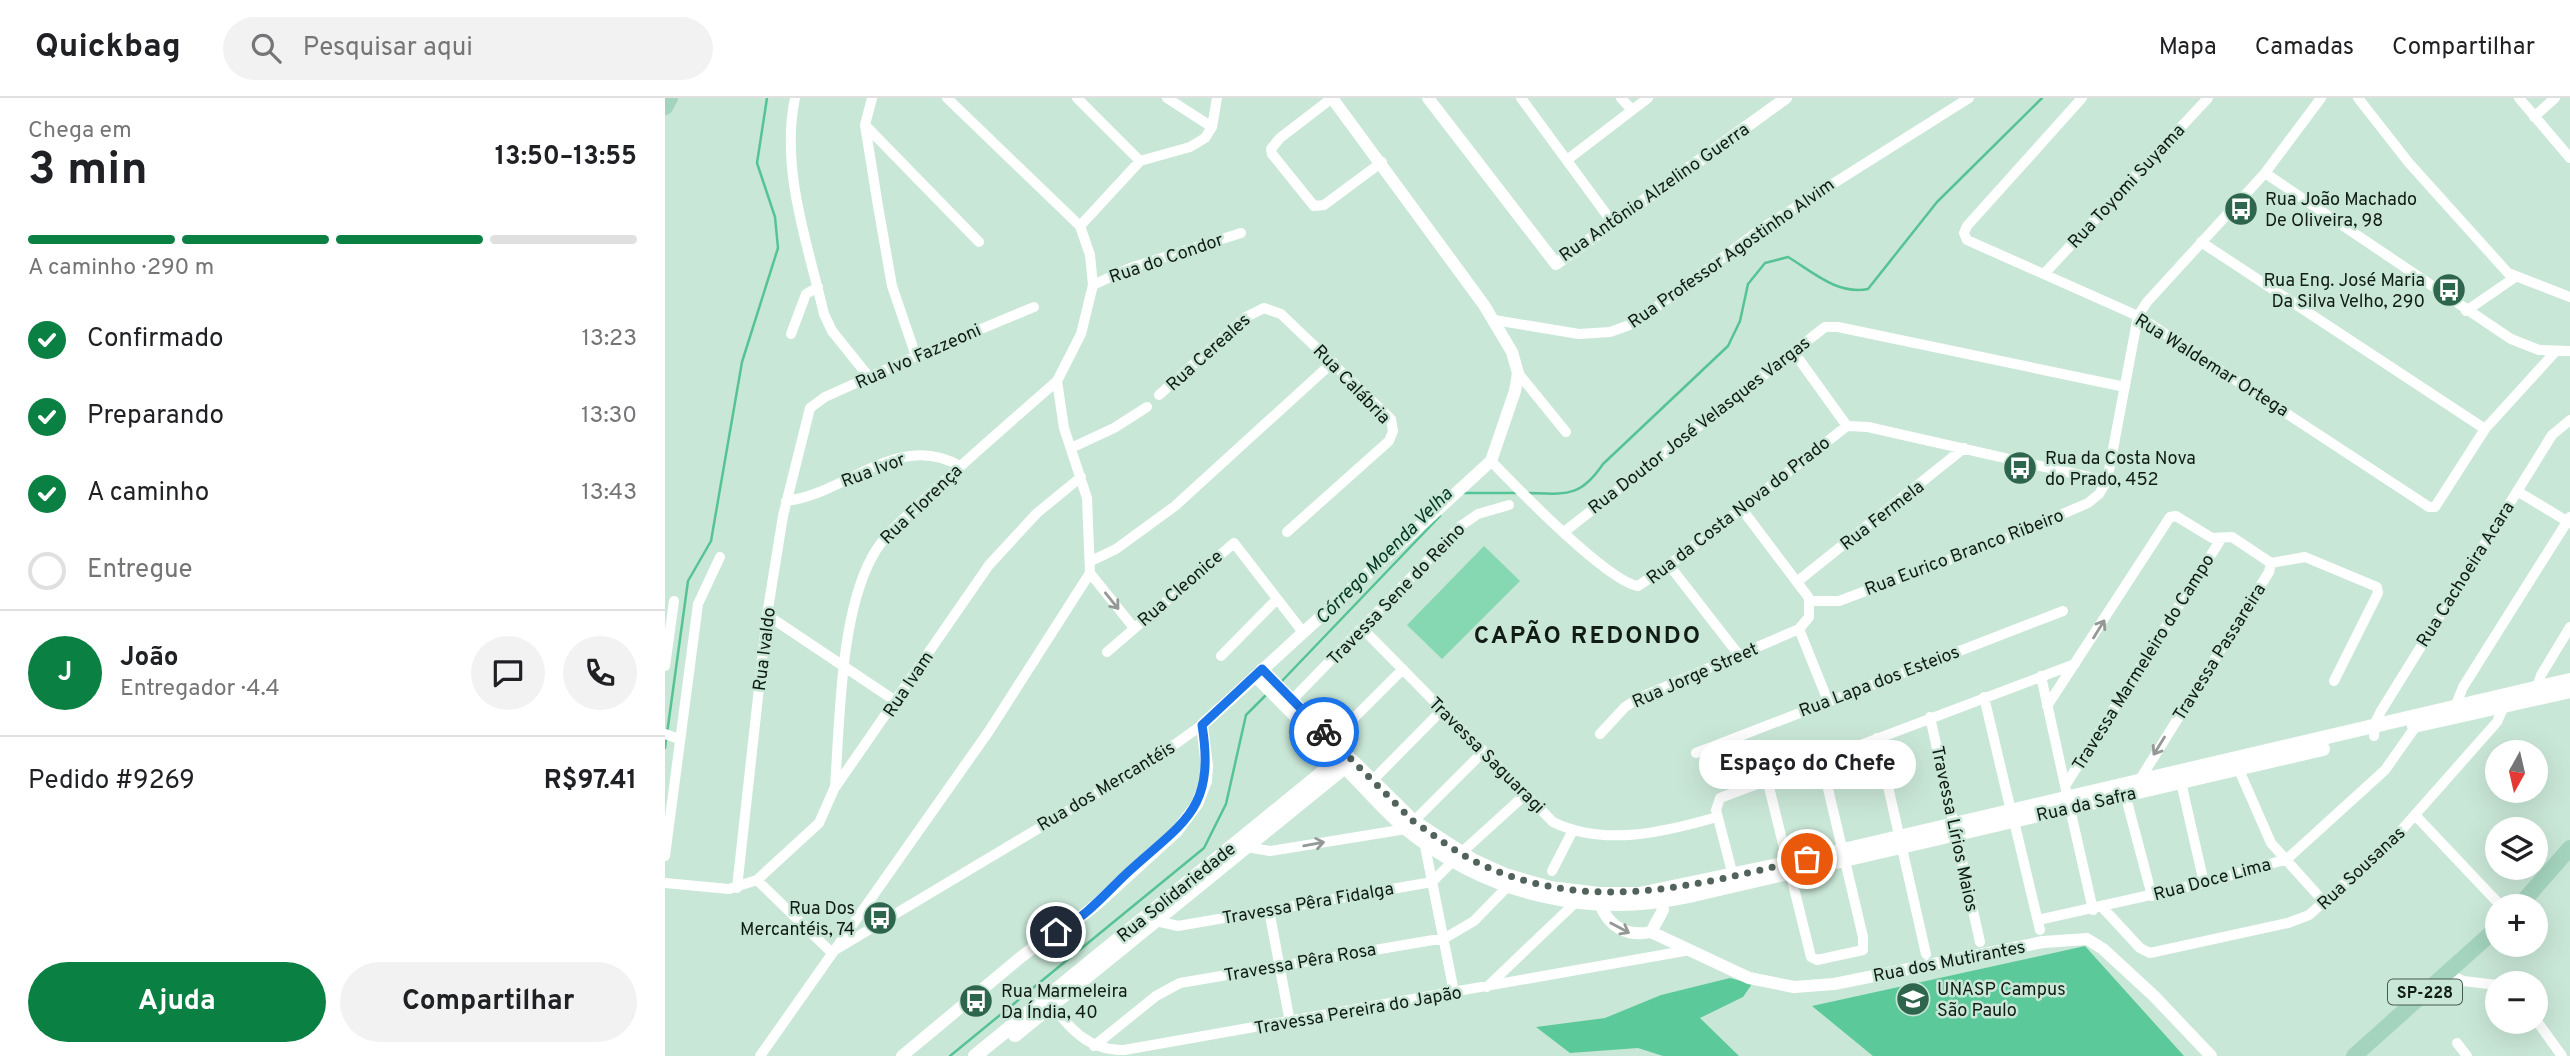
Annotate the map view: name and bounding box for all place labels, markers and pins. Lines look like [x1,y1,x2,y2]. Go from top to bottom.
place label: Rua João Machado De Oliveira, 98 [2265,189,2417,233]
bus stop icon: Rua João Machado De Oliveira, 98 [2222,190,2260,228]
place label: Rua Eng. José Maria Da Silva Velho, 290 [2263,270,2425,314]
bus stop icon: Rua Eng. José Maria Da Silva Velho, 290 [2430,271,2468,309]
place label: Rua da Costa Nova do Prado, 452 [2045,448,2196,492]
bus stop icon: Rua da Costa Nova do Prado, 452 [2001,449,2039,487]
callout: Espaço do Chefe [1699,740,1915,789]
pin [1777,829,1837,889]
place label: Rua Dos Mercantéis, 74 [740,898,855,942]
bus stop icon: Rua Dos Mercantéis, 74 [861,899,899,937]
pin [1026,902,1086,962]
place label: UNASP Campus São Paulo [1937,979,2066,1023]
school or university icon: UNASP Campus São Paulo [1894,980,1932,1018]
place label: Rua Marmeleira Da Índia, 40 [1001,981,1128,1025]
bus stop icon: Rua Marmeleira Da Índia, 40 [957,982,995,1020]

